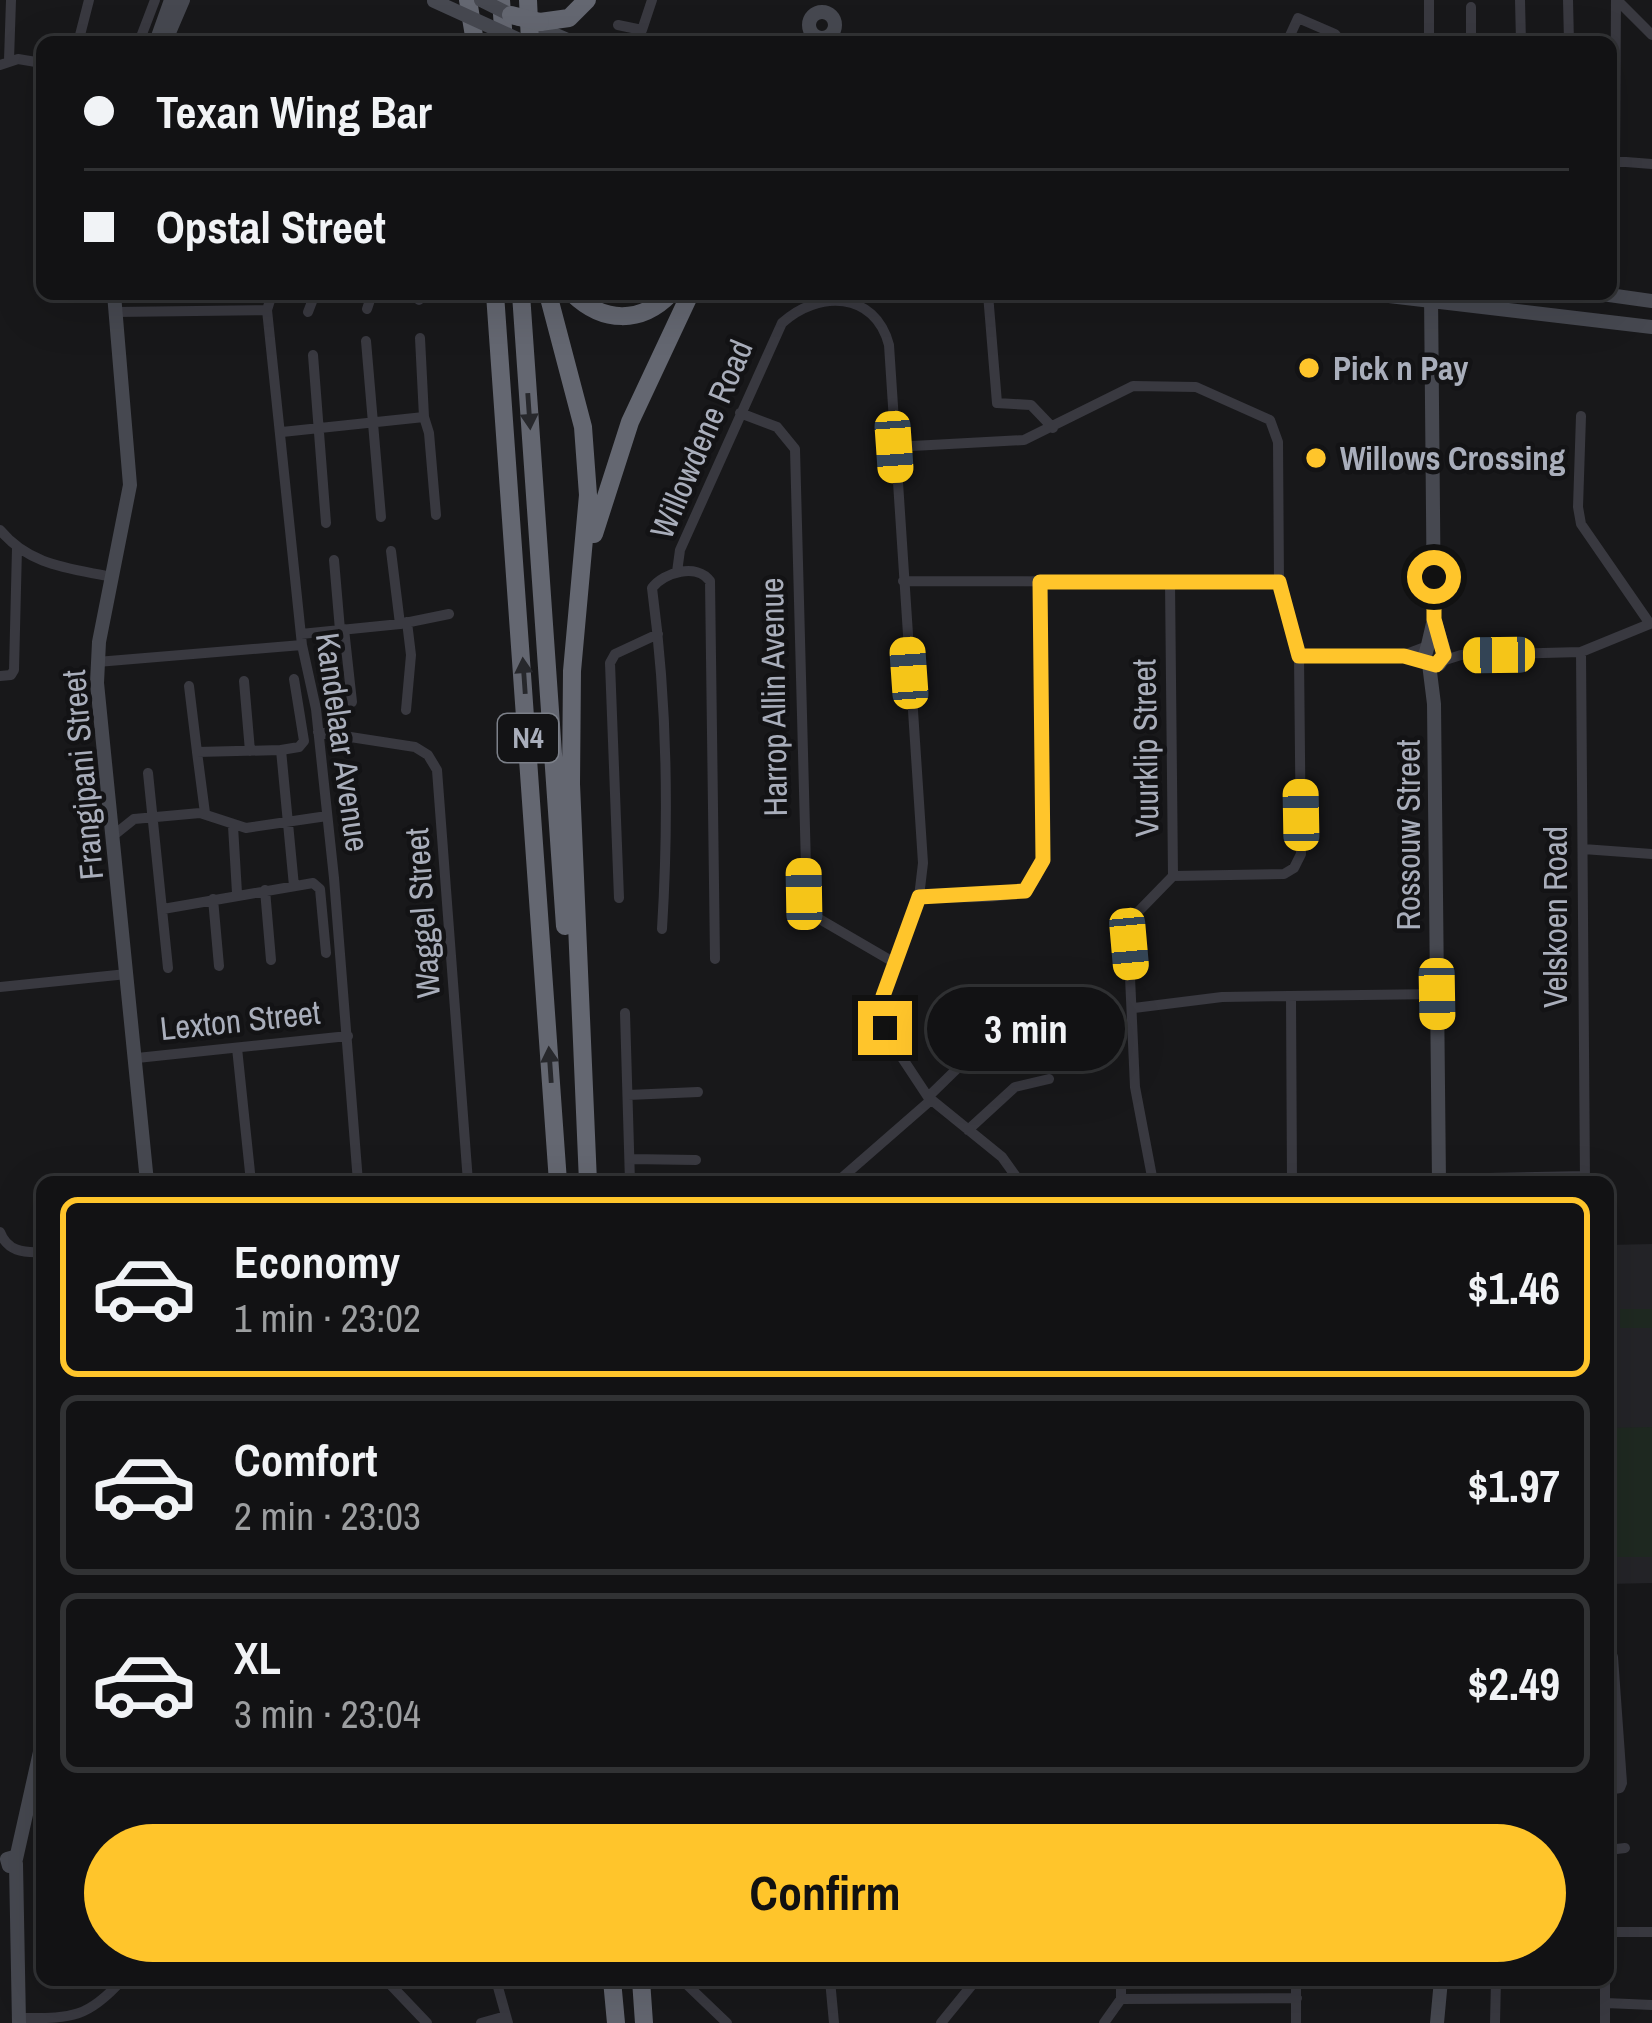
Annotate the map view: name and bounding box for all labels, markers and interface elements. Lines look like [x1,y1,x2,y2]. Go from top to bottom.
text: Texan Wing Bar [156,81,432,142]
text: Opstal Street [156,196,386,257]
street label: Willowdene Road [639,333,763,545]
place label: Pick n Pay [1333,346,1468,390]
marker: Pick n Pay [1296,355,1322,381]
one-way arrow [520,393,539,430]
car [874,410,914,484]
place label: Willows Crossing [1340,436,1566,480]
marker: Willows Crossing [1303,445,1329,471]
route start [1407,550,1461,604]
street label: Harrop Allin Avenue [749,577,797,817]
street label: Kandelaar Avenue [306,630,380,854]
car [889,636,929,710]
car [1463,636,1535,674]
one-way arrow [514,657,533,694]
street label: Vuurklip Street [1121,659,1169,837]
street label: Frangipani Street [51,668,113,882]
road number: N4 [498,714,558,762]
street label: Rossouw Street [1386,739,1430,931]
car [1282,779,1320,851]
street label: Waggel Street [394,826,450,1000]
street label: Velskoen Road [1533,826,1577,1008]
car [785,858,823,930]
car [1108,907,1150,981]
car [1418,958,1456,1030]
callout: 3 min [927,986,1125,1070]
street label: Lexton Street [158,990,322,1050]
route end [858,1001,912,1055]
text: 3 min [984,1003,1068,1055]
one-way arrow [540,1045,559,1083]
text: Economy [234,1231,400,1292]
icon: car [90,1233,198,1341]
text: $1.46 [1468,1257,1560,1318]
text: 1 min · 23:02 [234,1292,421,1344]
text: Comfort [234,1429,377,1490]
icon: car [90,1431,198,1539]
text: $1.97 [1468,1455,1560,1516]
text: 2 min · 23:03 [234,1490,421,1542]
text: XL [234,1627,281,1688]
icon: car [90,1629,198,1737]
text: $2.49 [1468,1653,1560,1714]
text: 3 min · 23:04 [234,1688,421,1740]
button: Confirm [84,1824,1566,1962]

